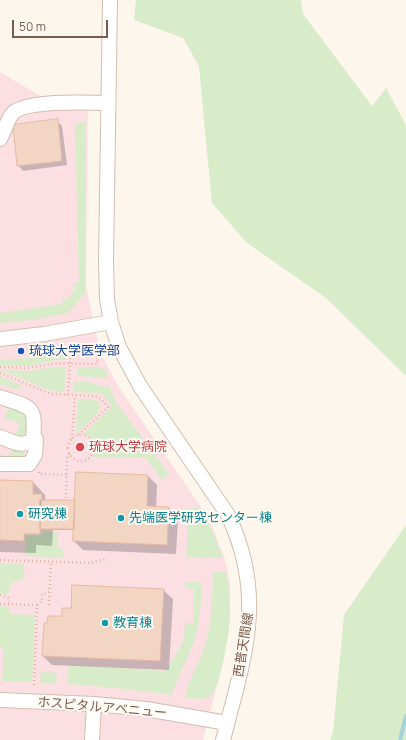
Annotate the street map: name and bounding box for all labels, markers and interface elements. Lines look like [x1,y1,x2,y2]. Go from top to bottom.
scale bar [14,12,110,38]
text: 50 m [19,18,46,35]
place label: 琉球大学医学部 [29,343,120,359]
marker: 琉球大学医学部 [16,346,26,356]
place label: 琉球大学病院 [89,439,167,455]
marker: 琉球大学病院 [74,441,86,453]
place label: 研究棟 [28,506,67,522]
marker: 研究棟 [15,509,25,519]
place label: 先端医学研究センター棟 [129,510,272,526]
marker: 先端医学研究センター棟 [116,513,126,523]
street label: 西普天間線 [231,612,257,678]
place label: 教育棟 [113,615,152,631]
marker: 教育棟 [100,618,110,628]
street label: ホスピタルアベニュー [37,695,167,721]

